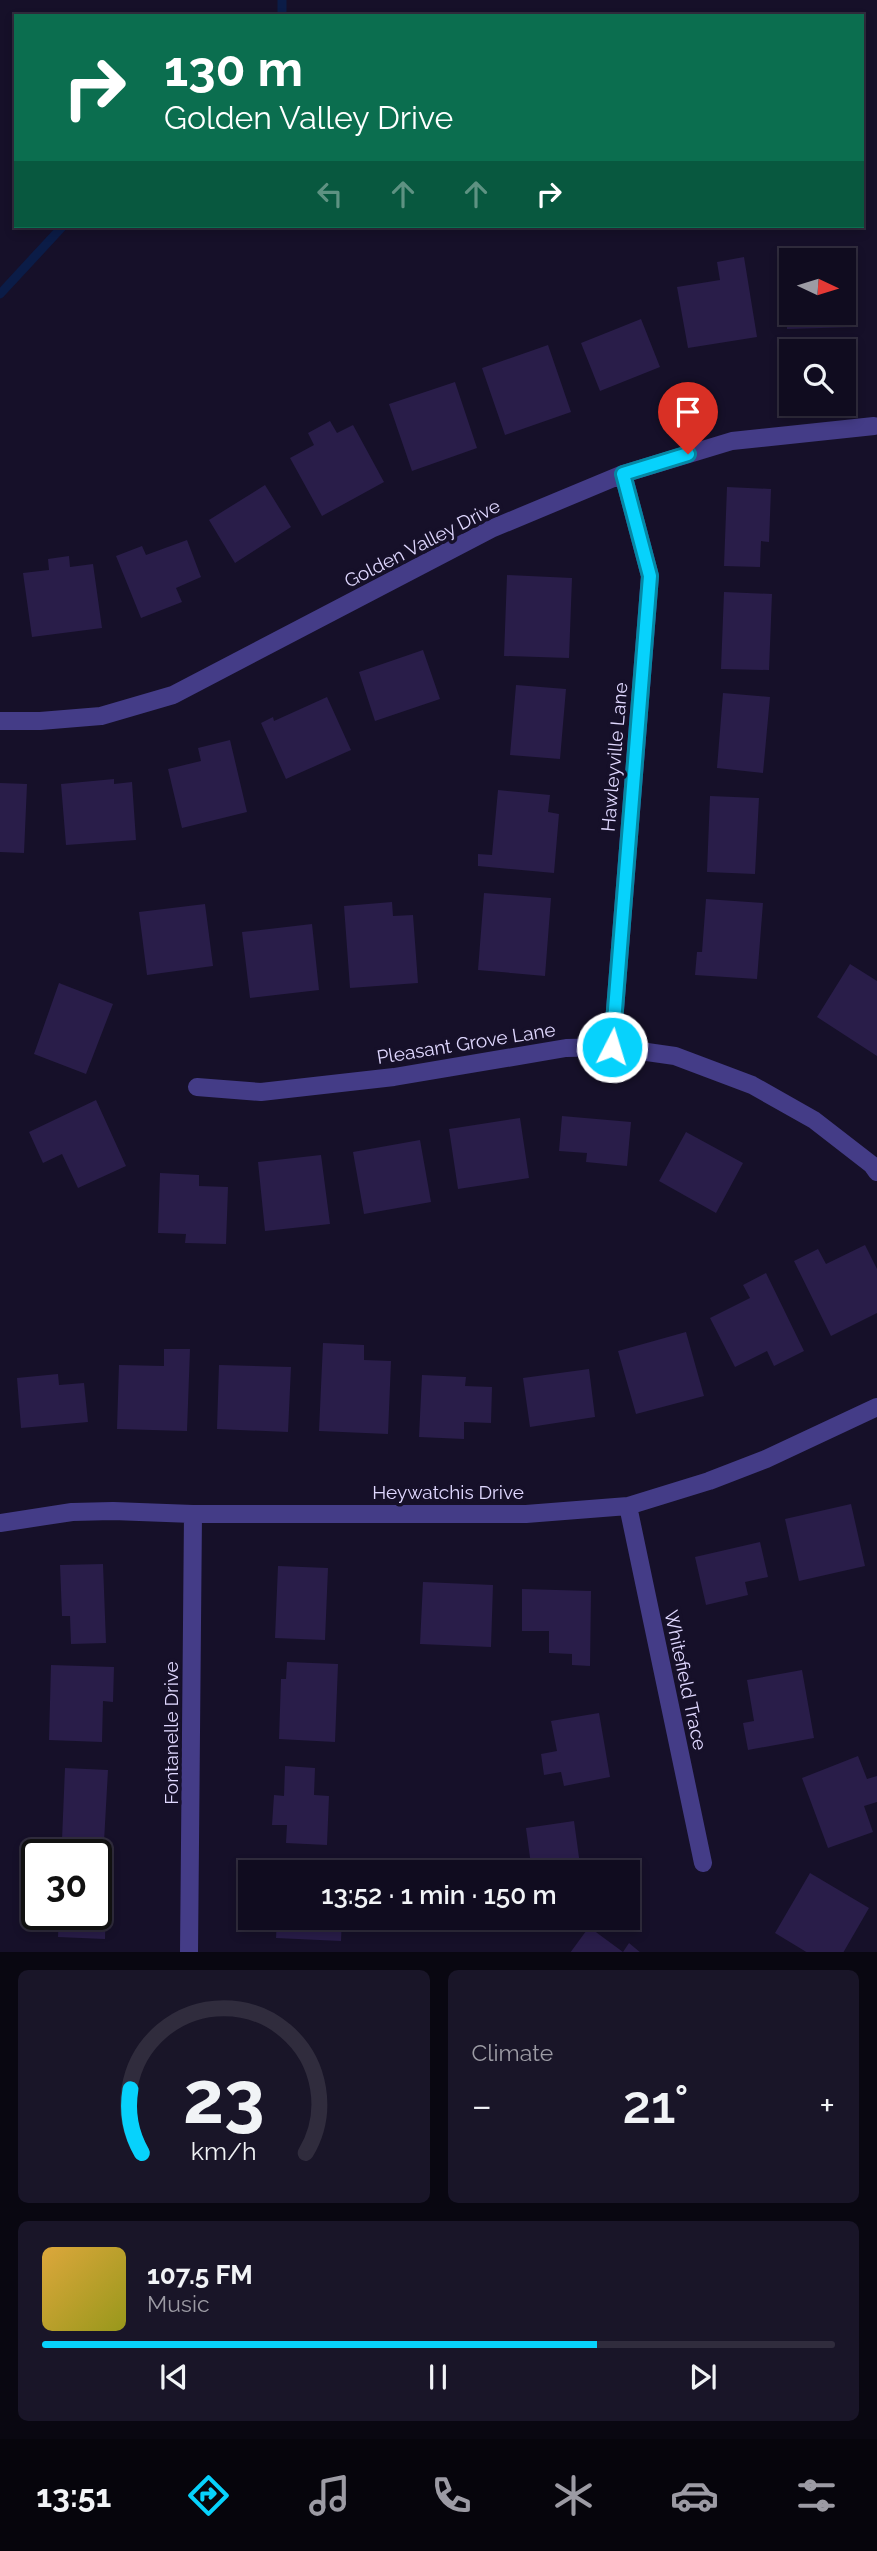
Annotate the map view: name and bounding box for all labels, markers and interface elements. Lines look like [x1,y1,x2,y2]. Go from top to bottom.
text: 130 m [164,40,303,97]
icon: right [49,42,140,133]
text: Golden Valley Drive [164,99,453,136]
icon: left [311,175,349,213]
icon: ahead [384,175,422,213]
icon: ahead [457,175,495,213]
icon: right [530,175,568,213]
north arrow [779,248,856,326]
map controls [779,248,856,416]
button: search [779,339,856,416]
pin [658,382,718,454]
icon: arrive [669,393,707,431]
street label: Golden Valley Drive [340,494,504,592]
street label: Hawleyville Lane [597,681,631,833]
position arrow [575,1010,649,1084]
street label: Pleasant Grove Lane [375,1018,557,1068]
street label: Heywatchis Drive [372,1481,524,1503]
street label: Whitefield Trace [660,1608,712,1752]
street label: Fontanelle Drive [160,1661,182,1805]
speed limit sign: 30 [21,1839,112,1930]
text: 13:52 · 1 min · 150 m [321,1880,557,1910]
text: Climate [472,2039,553,2066]
text: 23 [183,2055,265,2140]
text: 21° [622,2074,689,2135]
text: − [472,2083,492,2128]
text: + [819,2083,835,2128]
text: km/h [191,2135,257,2165]
text: 107.5 FM [147,2260,253,2290]
text: Music [147,2290,210,2317]
icon: previous [155,2358,193,2396]
icon: pause [419,2358,457,2396]
icon: next [684,2358,722,2396]
icon: directions [184,2471,233,2520]
icon: music [305,2471,354,2520]
icon: phone [427,2471,476,2520]
icon: climate [549,2471,598,2520]
icon: car [670,2471,719,2520]
icon: filters [792,2471,841,2520]
text: 13:51 [36,2477,111,2514]

